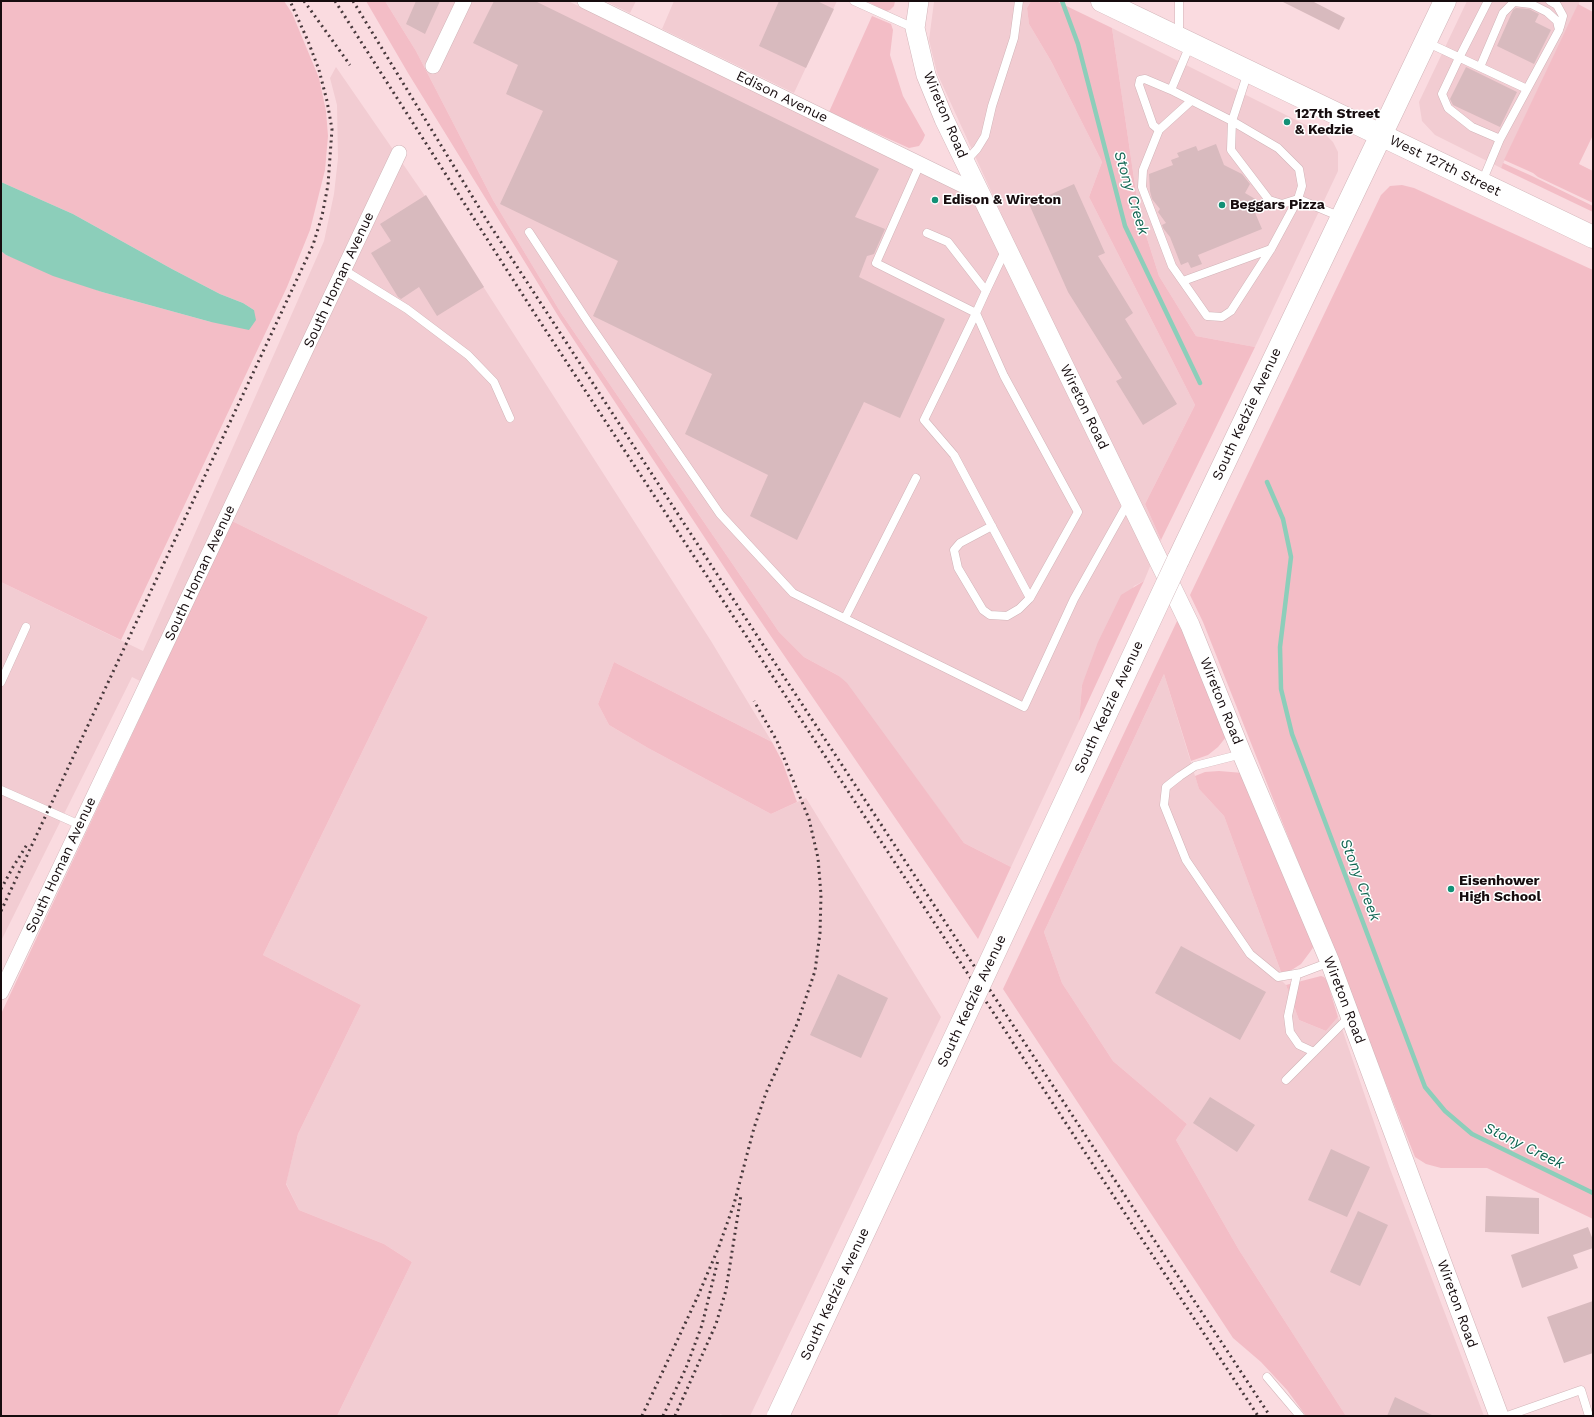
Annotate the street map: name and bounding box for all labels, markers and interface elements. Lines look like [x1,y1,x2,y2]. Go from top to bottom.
street label: Edison Avenue [733,68,831,126]
street label: Wireton Road [919,69,971,161]
place label: 127th Street & Kedzie [1295,106,1380,138]
marker: 127th Street & Kedzie [1282,117,1292,127]
street label: West 127th Street [1387,132,1503,200]
water label: Stony Creek [1110,149,1152,237]
place label: Edison & Wireton [943,192,1061,208]
marker: Edison & Wireton [930,195,940,205]
place label: Beggars Pizza [1230,197,1325,213]
marker: Beggars Pizza [1217,200,1227,210]
street label: South Homan Avenue [300,209,378,351]
street label: South Kedzie Avenue [1209,345,1285,483]
street label: Wireton Road [1056,362,1112,452]
street label: South Homan Avenue [161,502,239,644]
street label: South Kedzie Avenue [1071,638,1147,776]
street label: Wireton Road [1196,655,1246,747]
street label: South Homan Avenue [22,794,100,936]
water label: Stony Creek [1336,836,1384,924]
place label: Eisenhower High School [1459,873,1541,906]
marker: Eisenhower High School [1446,884,1456,894]
street label: South Kedzie Avenue [934,932,1010,1070]
street label: Wireton Road [1320,954,1368,1046]
water label: Stony Creek [1481,1119,1567,1173]
street label: South Kedzie Avenue [797,1225,873,1363]
street label: Wireton Road [1433,1258,1481,1350]

